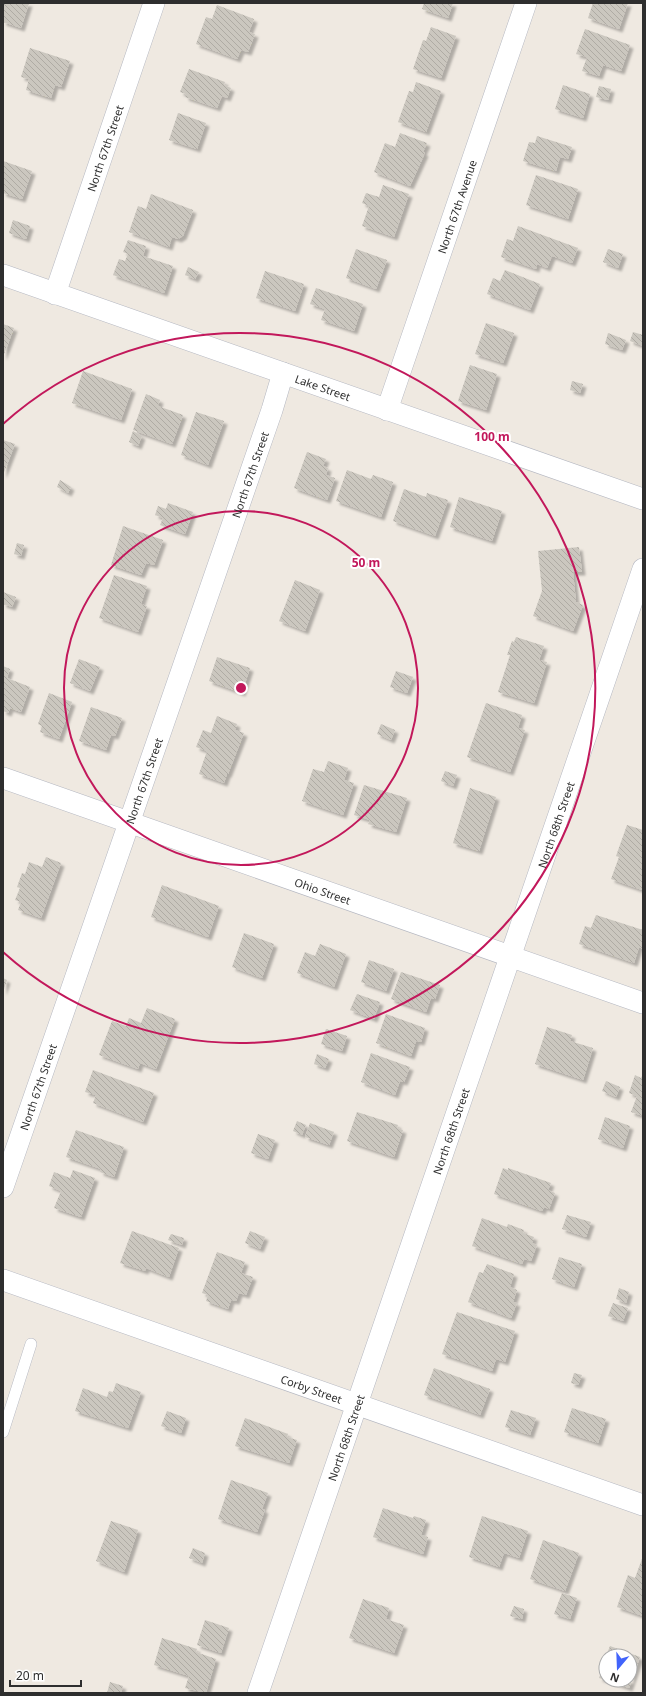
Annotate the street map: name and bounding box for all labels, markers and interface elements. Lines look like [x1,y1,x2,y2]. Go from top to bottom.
street label: North 67th Street [83,103,126,193]
street label: North 67th Avenue [434,158,479,255]
street label: Lake Street [293,370,353,404]
text: 100 m [474,428,510,445]
street label: North 67th Street [228,429,272,520]
text: 50 m [352,554,380,571]
centre of rings [234,681,248,695]
street label: North 67th Street [122,736,166,826]
street label: North 68th Street [534,779,577,870]
street label: Ohio Street [293,874,353,907]
street label: North 67th Street [16,1042,60,1132]
street label: North 68th Street [429,1086,472,1176]
street label: Corby Street [279,1371,344,1406]
street label: North 68th Street [324,1392,367,1483]
north arrow [598,1648,638,1688]
scale bar [10,1662,81,1688]
text: 20 m [16,1667,44,1684]
text: N [608,1669,621,1686]

